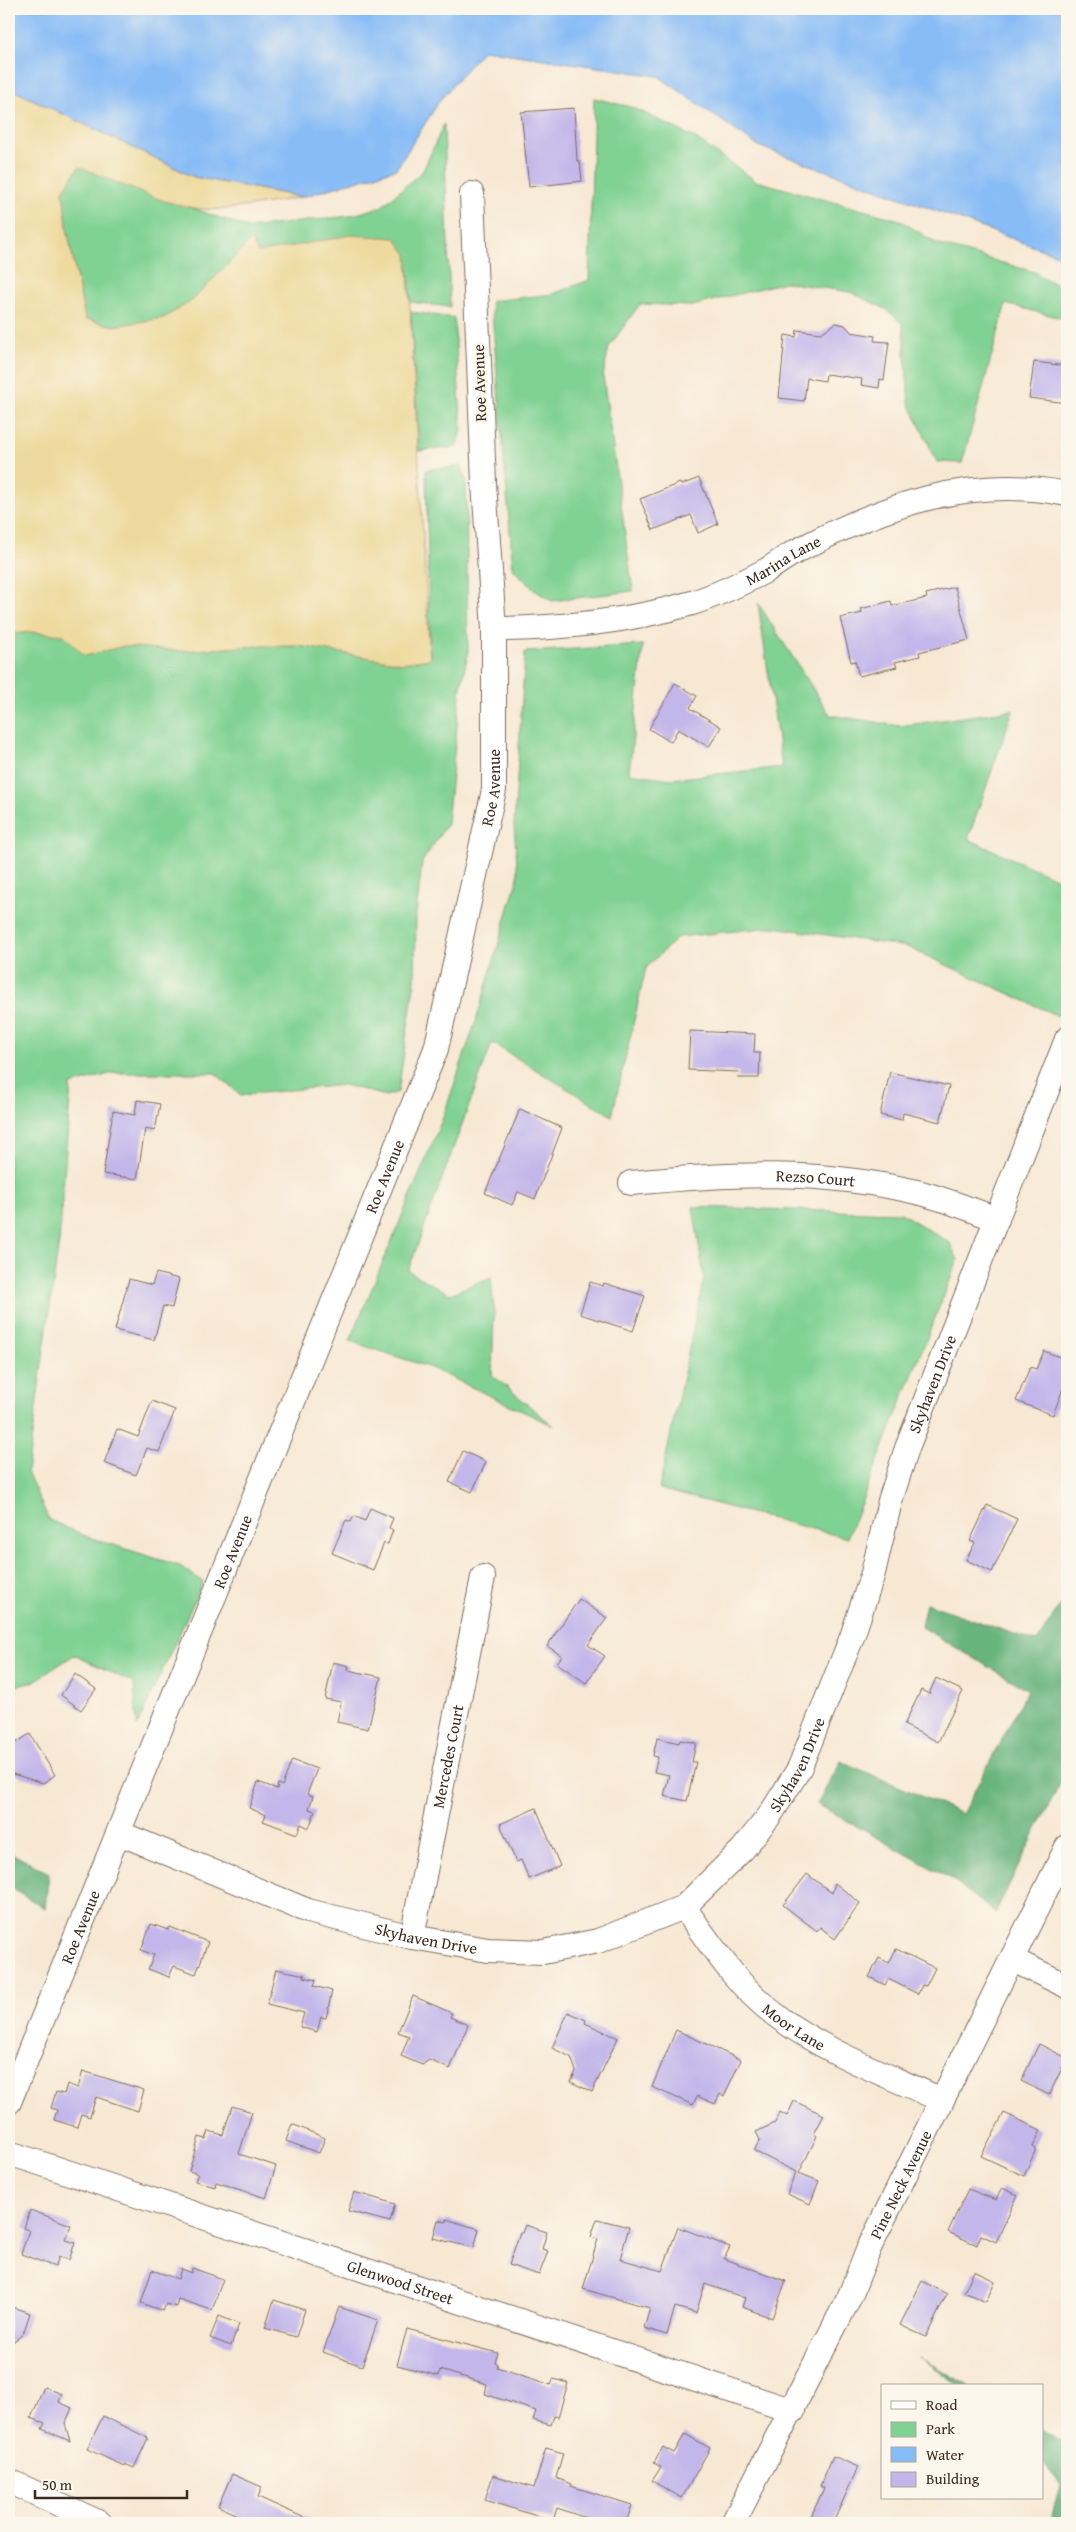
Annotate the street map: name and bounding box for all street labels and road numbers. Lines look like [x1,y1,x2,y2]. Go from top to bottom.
street label: Roe Avenue [466,344,492,422]
street label: Marina Lane [741,529,825,591]
street label: Roe Avenue [474,749,506,828]
street label: Roe Avenue [359,1136,410,1217]
street label: Rezso Court [776,1163,857,1193]
street label: Skyhaven Drive [902,1331,962,1437]
street label: Roe Avenue [207,1511,258,1592]
street label: Mercedes Court [426,1702,470,1810]
street label: Skyhaven Drive [763,1714,831,1817]
street label: Roe Avenue [54,1886,106,1967]
street label: Skyhaven Drive [373,1916,479,1960]
street label: Moor Lane [757,1997,830,2056]
street label: Pine Neck Avenue [863,2126,938,2243]
street label: Glenwood Street [344,2253,457,2311]

